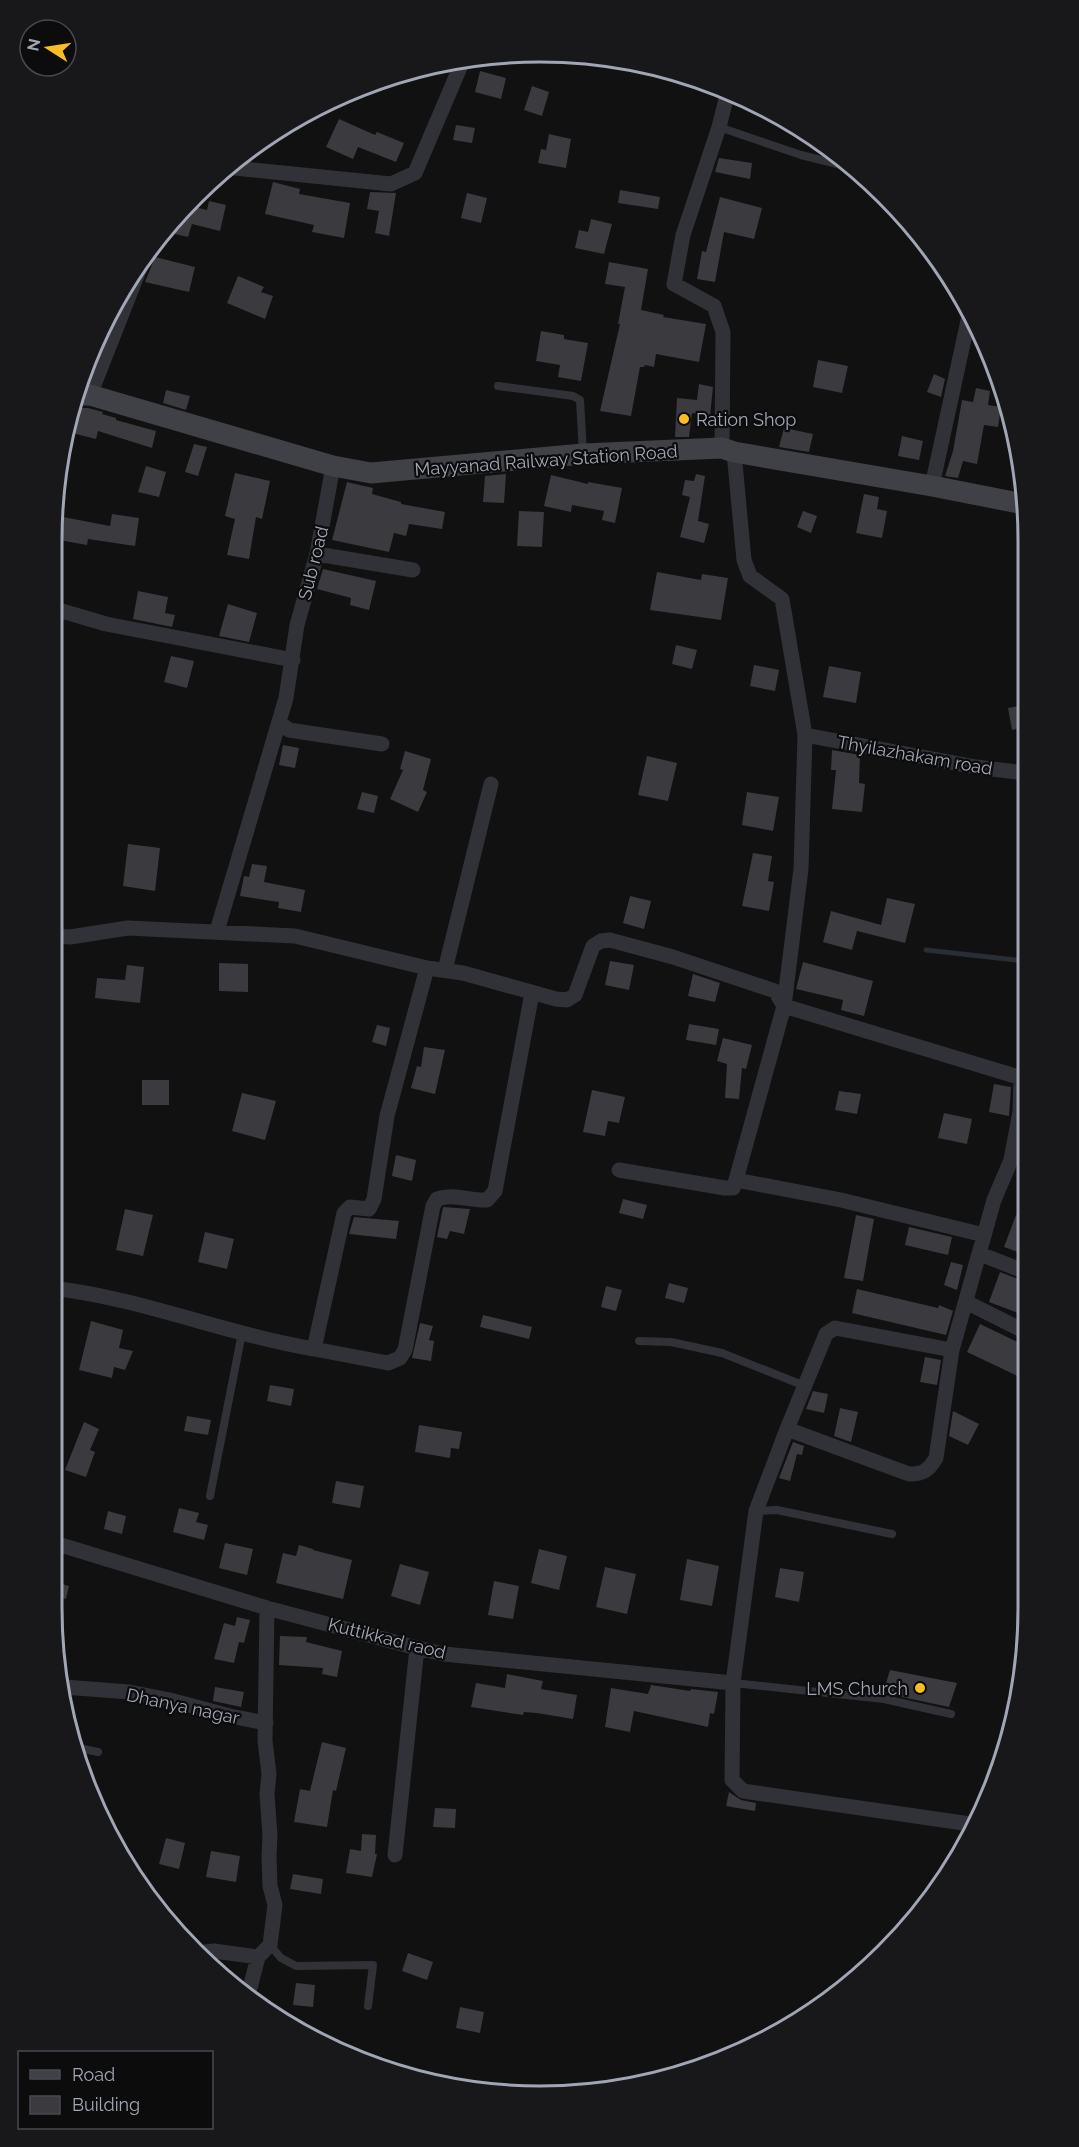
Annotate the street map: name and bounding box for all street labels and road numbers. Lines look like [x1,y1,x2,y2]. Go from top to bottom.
street label: Mayyanad Railway Station Road [414,440,678,480]
street label: Sub road [294,524,332,602]
street label: Thyilazhakam road [836,731,994,779]
street label: Kuttikkad raod [326,1613,448,1663]
street label: Dhanya nagar [125,1684,242,1728]

